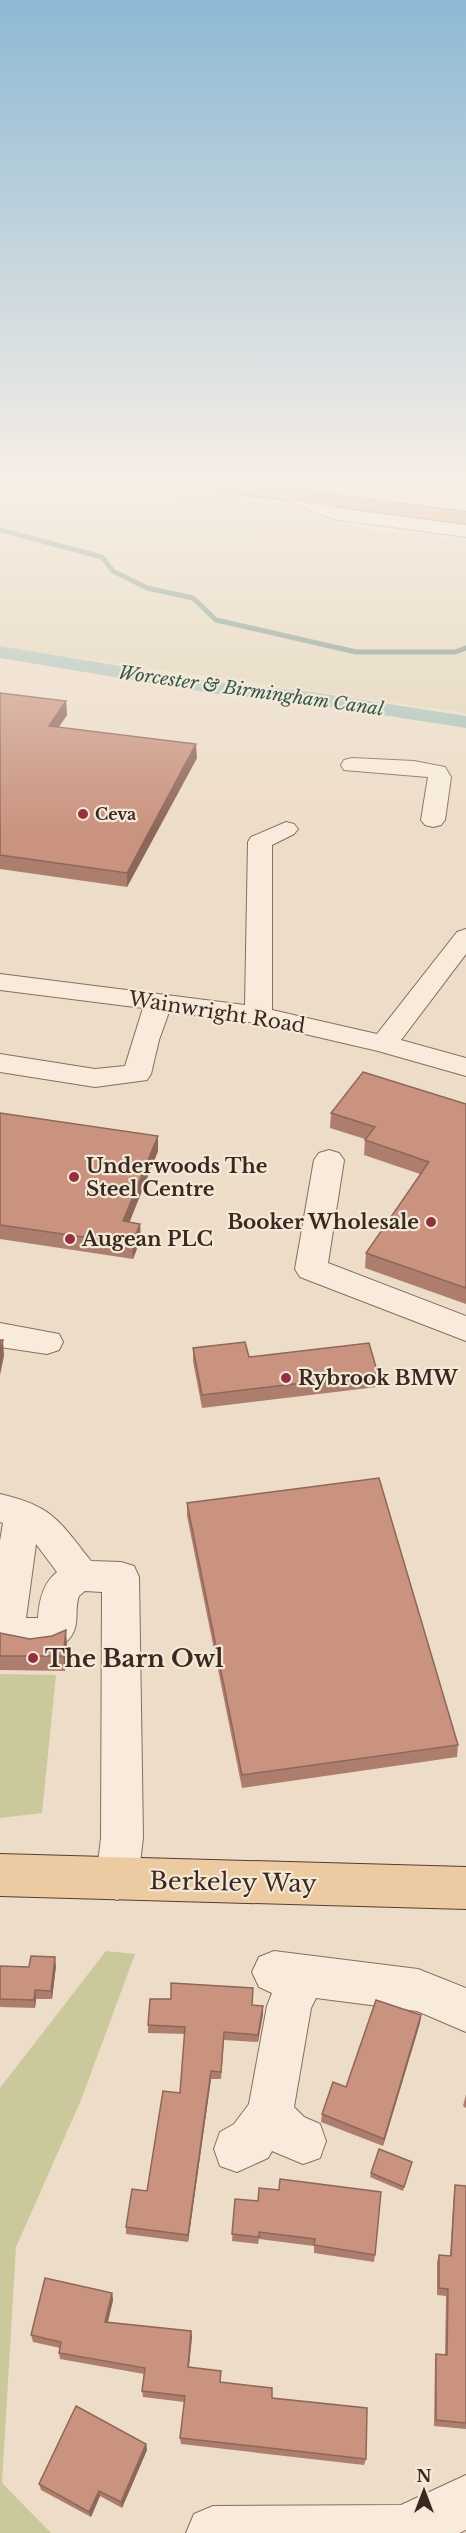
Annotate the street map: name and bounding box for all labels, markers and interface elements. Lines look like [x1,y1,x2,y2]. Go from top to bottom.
water label: Worcester & Birmingham Canal [117,661,385,721]
place label: Ceva [95,804,136,824]
marker: Ceva [76,807,90,821]
street label: Wainwright Road [126,986,307,1038]
place label: Underwoods The Steel Centre [86,1154,267,1201]
marker: Underwoods The Steel Centre [67,1170,81,1184]
place label: Booker Wholesale [227,1210,419,1234]
marker: Booker Wholesale [424,1215,438,1229]
place label: Augean PLC [81,1227,213,1251]
marker: Augean PLC [63,1232,77,1246]
place label: Rybrook BMW [298,1366,458,1390]
marker: Rybrook BMW [279,1371,293,1385]
place label: The Barn Owl [45,1644,224,1673]
marker: The Barn Owl [26,1651,40,1665]
street label: Berkeley Way [149,1866,318,1898]
north arrow [394,2461,454,2521]
text: N [416,2466,432,2486]

